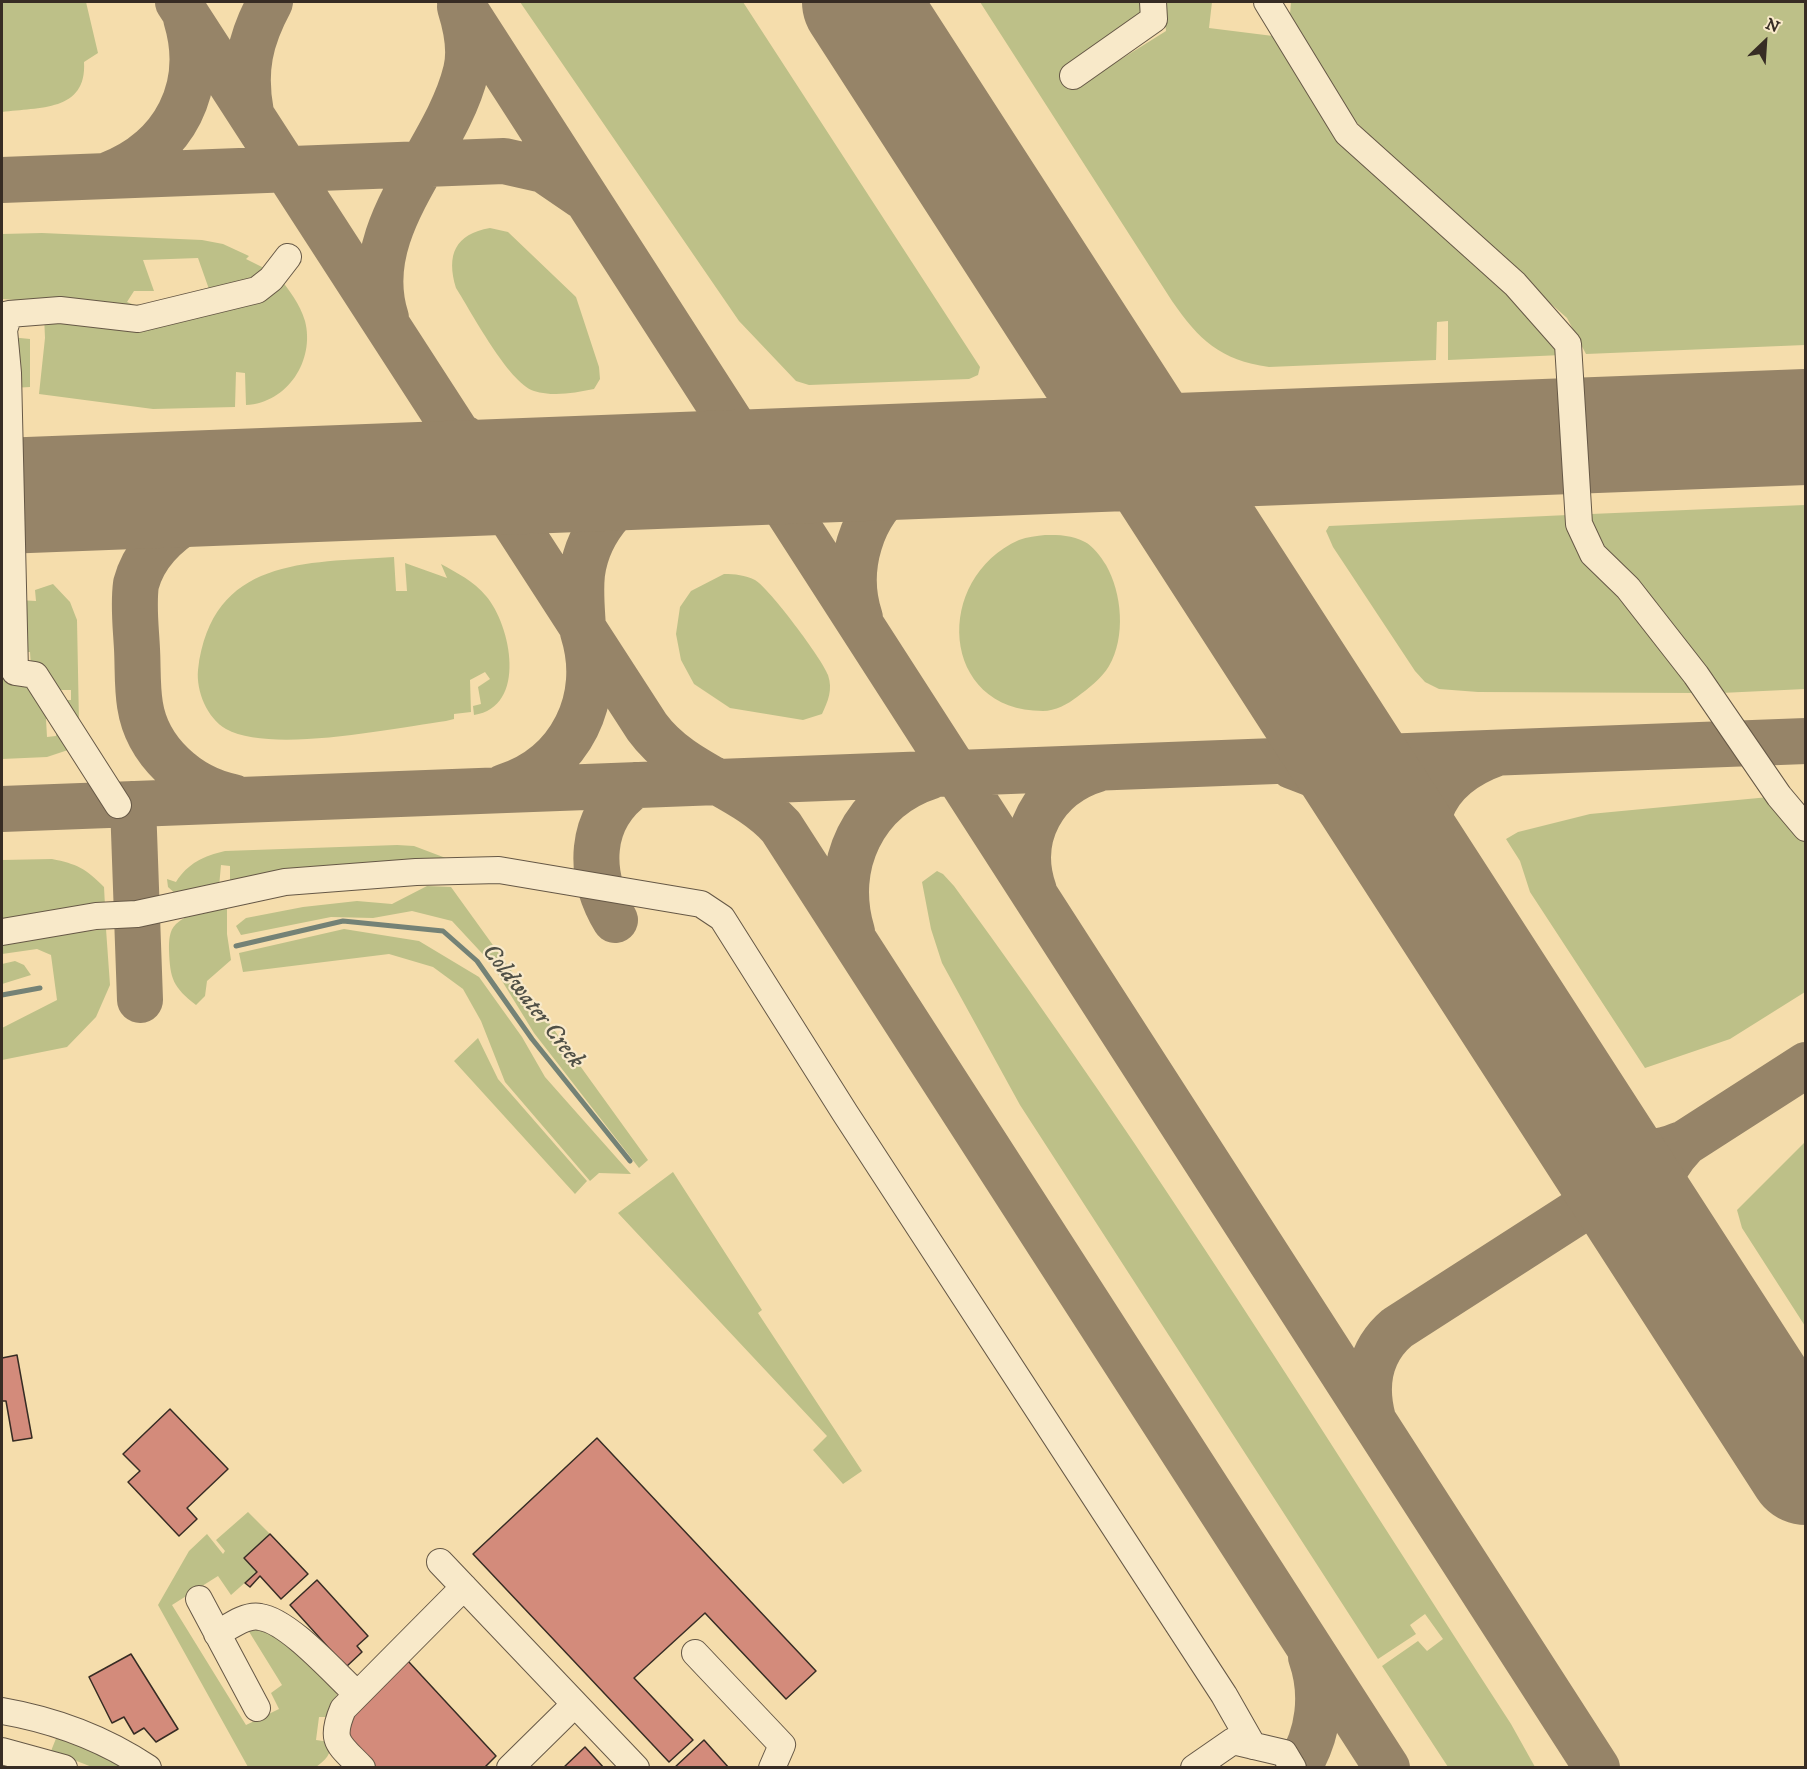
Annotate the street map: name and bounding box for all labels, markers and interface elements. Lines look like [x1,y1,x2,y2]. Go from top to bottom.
north arrow [1735,12,1795,72]
text: N [1762,14,1783,38]
water label: Coldwater Creek [474,939,590,1075]

